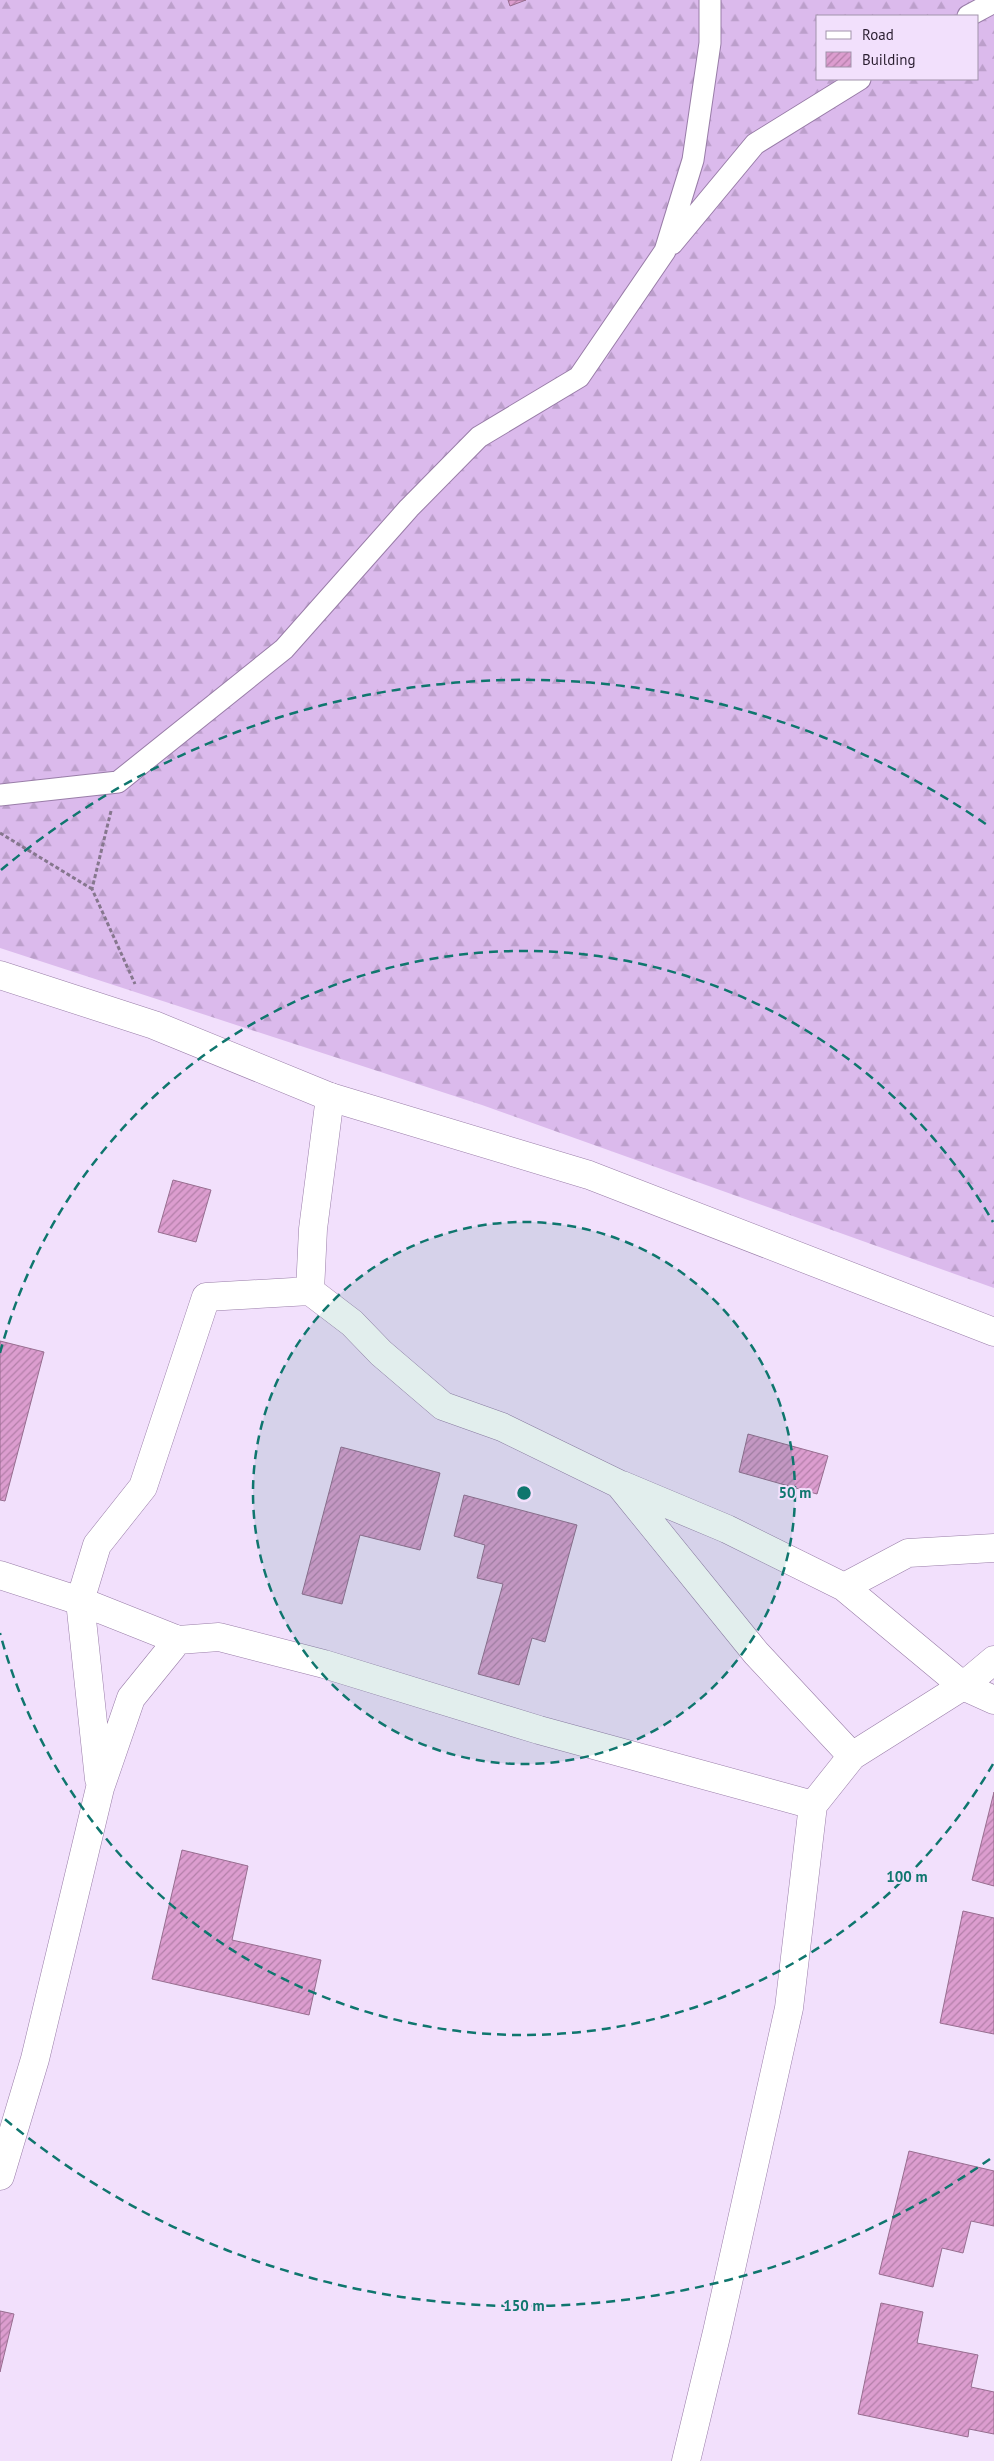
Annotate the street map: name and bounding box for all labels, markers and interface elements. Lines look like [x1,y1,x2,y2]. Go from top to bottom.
legend [816,15,979,80]
text: Road [862,25,894,44]
text: Building [862,50,916,69]
text: 50 m [779,1483,811,1502]
centre of rings [515,1484,533,1502]
text: 100 m [886,1867,928,1886]
text: 150 m [503,2296,545,2315]

